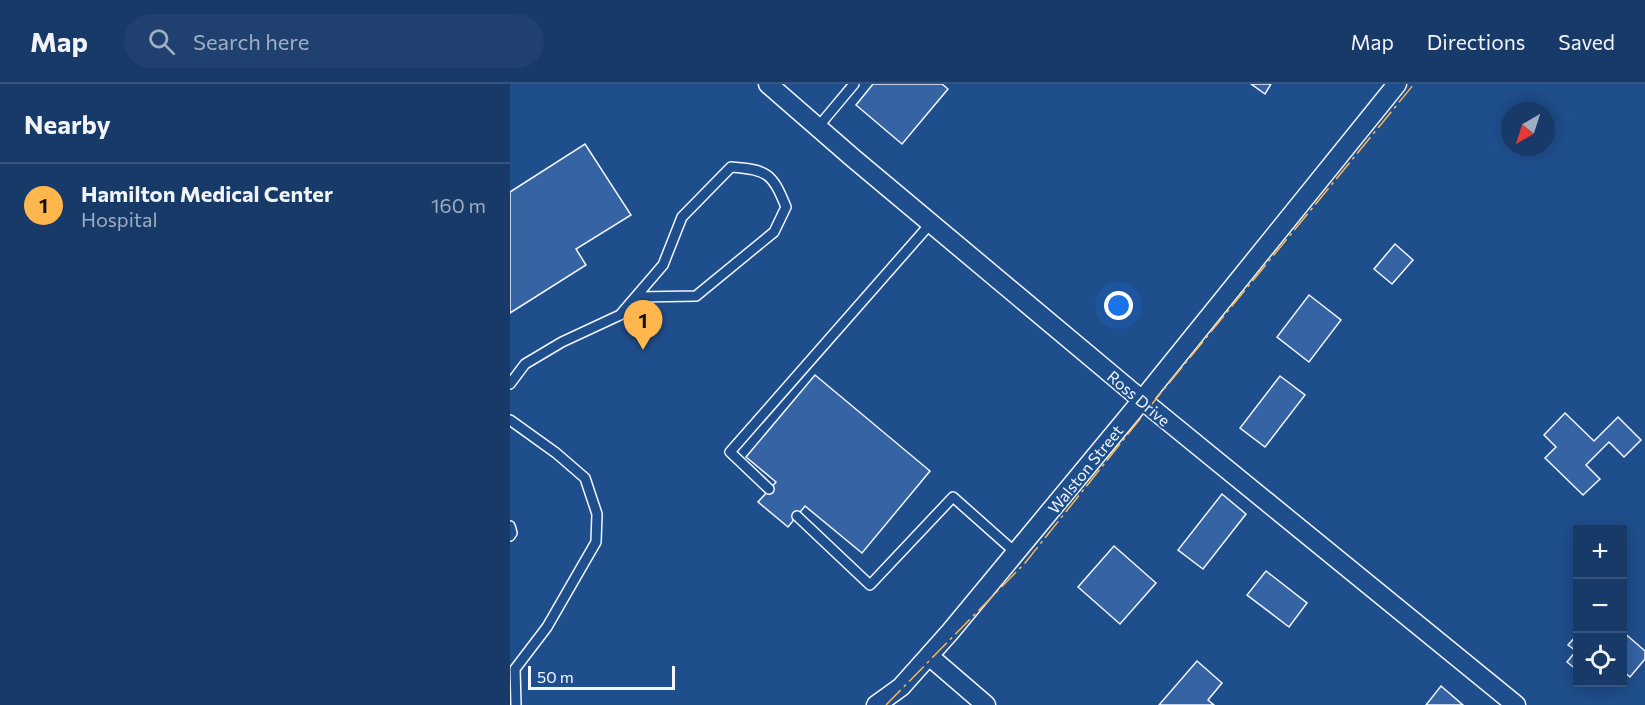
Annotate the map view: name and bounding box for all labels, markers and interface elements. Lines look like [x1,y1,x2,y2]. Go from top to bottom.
search box [124,14,544,68]
text: Map [30,24,88,58]
icon: search [145,25,178,58]
text: Search here [193,28,309,55]
text: Map [1351,29,1394,54]
text: Directions [1427,29,1525,54]
text: Saved [1558,29,1615,54]
north arrow [1501,102,1555,156]
text: Nearby [24,108,111,139]
text: Hamilton Medical Center [81,180,333,207]
text: 1 [39,193,48,217]
text: 160 m [431,193,486,217]
text: Hospital [81,207,158,231]
your location [1104,291,1133,320]
pin: 1 [624,300,662,350]
street label: Ross Drive [1104,366,1174,430]
street label: Walston Street [1043,420,1127,517]
map controls [1573,525,1627,687]
button: + [1573,525,1627,579]
button: − [1573,579,1627,633]
button: locate [1573,633,1627,687]
scale bar [528,663,675,690]
text: 50 m [537,667,574,686]

